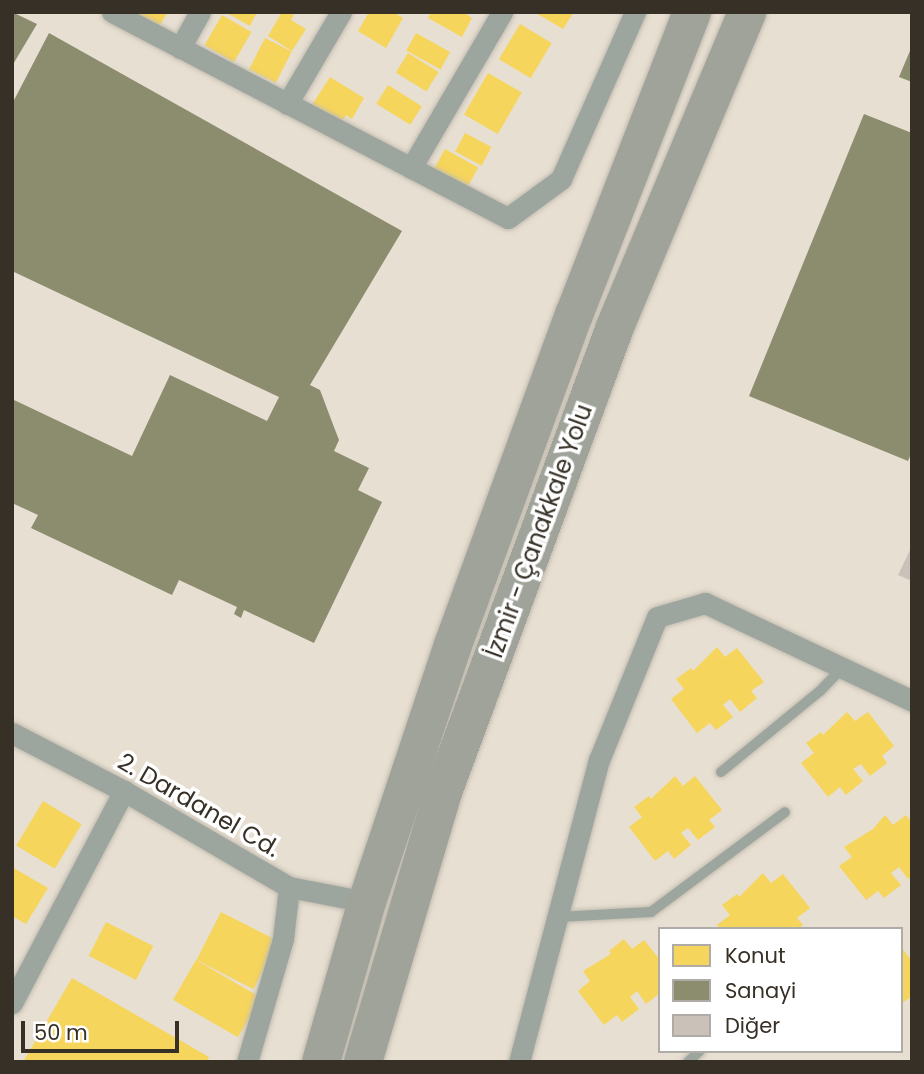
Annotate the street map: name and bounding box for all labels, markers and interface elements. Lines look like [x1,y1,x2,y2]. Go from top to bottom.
street label: İzmir - Çanakkale Yolu [480,400,598,662]
street label: 2. Dardanel Cd. [113,747,285,863]
legend [658,927,903,1053]
text: Konut [725,941,786,970]
text: Sanayi [725,976,796,1005]
scale bar [24,1007,182,1052]
text: Diğer [725,1011,780,1040]
text: 50 m [34,1018,88,1047]

